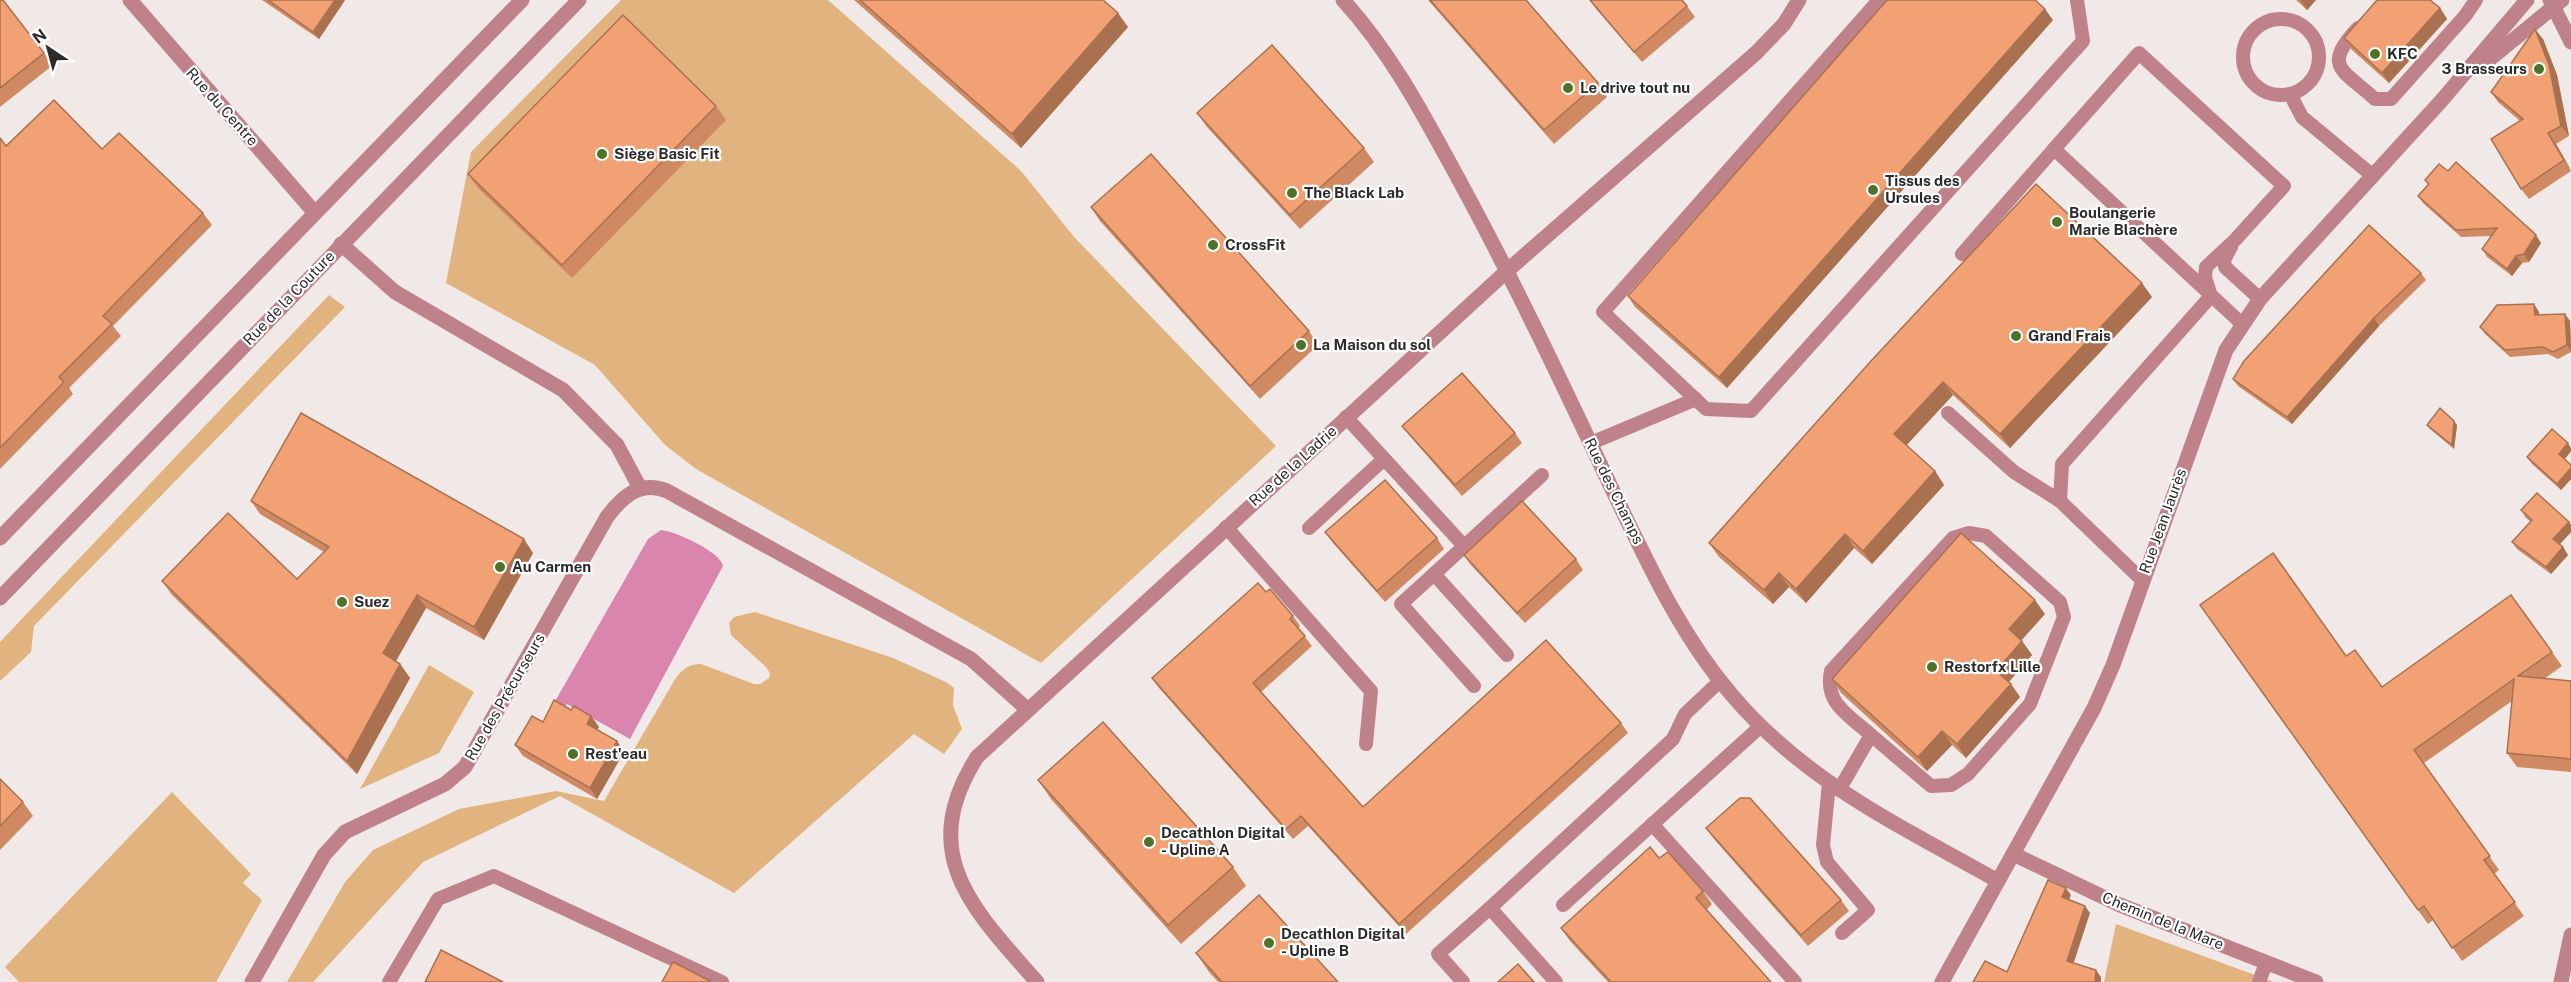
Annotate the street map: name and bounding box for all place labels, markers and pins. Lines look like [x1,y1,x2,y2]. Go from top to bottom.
place label: KFC [2387,45,2418,62]
marker: KFC [2368,47,2382,61]
place label: 3 Brasseurs [2442,60,2527,77]
marker: 3 Brasseurs [2532,62,2546,76]
place label: Le drive tout nu [1580,79,1690,96]
marker: Le drive tout nu [1561,81,1575,95]
place label: Siège Basic Fit [614,145,720,162]
marker: Siège Basic Fit [595,147,609,161]
place label: Tissus des Ursules [1885,172,1960,206]
marker: Tissus des Ursules [1866,183,1880,197]
place label: The Black Lab [1304,184,1404,201]
marker: The Black Lab [1285,186,1299,200]
place label: Boulangerie Marie Blachère [2069,204,2178,238]
marker: Boulangerie Marie Blachère [2050,215,2064,229]
place label: CrossFit [1225,236,1286,253]
marker: CrossFit [1206,238,1220,252]
place label: Grand Frais [2028,327,2111,344]
marker: Grand Frais [2009,329,2023,343]
place label: La Maison du sol [1313,336,1431,353]
marker: La Maison du sol [1294,338,1308,352]
place label: Au Carmen [512,558,591,575]
marker: Au Carmen [493,560,507,574]
place label: Suez [354,593,389,610]
marker: Suez [335,595,349,609]
place label: Restorfx Lille [1944,658,2041,675]
marker: Restorfx Lille [1925,660,1939,674]
place label: Rest'eau [585,745,647,762]
marker: Rest'eau [566,747,580,761]
place label: Decathlon Digital - Upline A [1161,824,1285,858]
marker: Decathlon Digital - Upline A [1142,835,1156,849]
place label: Decathlon Digital - Upline B [1281,925,1405,959]
marker: Decathlon Digital - Upline B [1262,936,1276,950]

